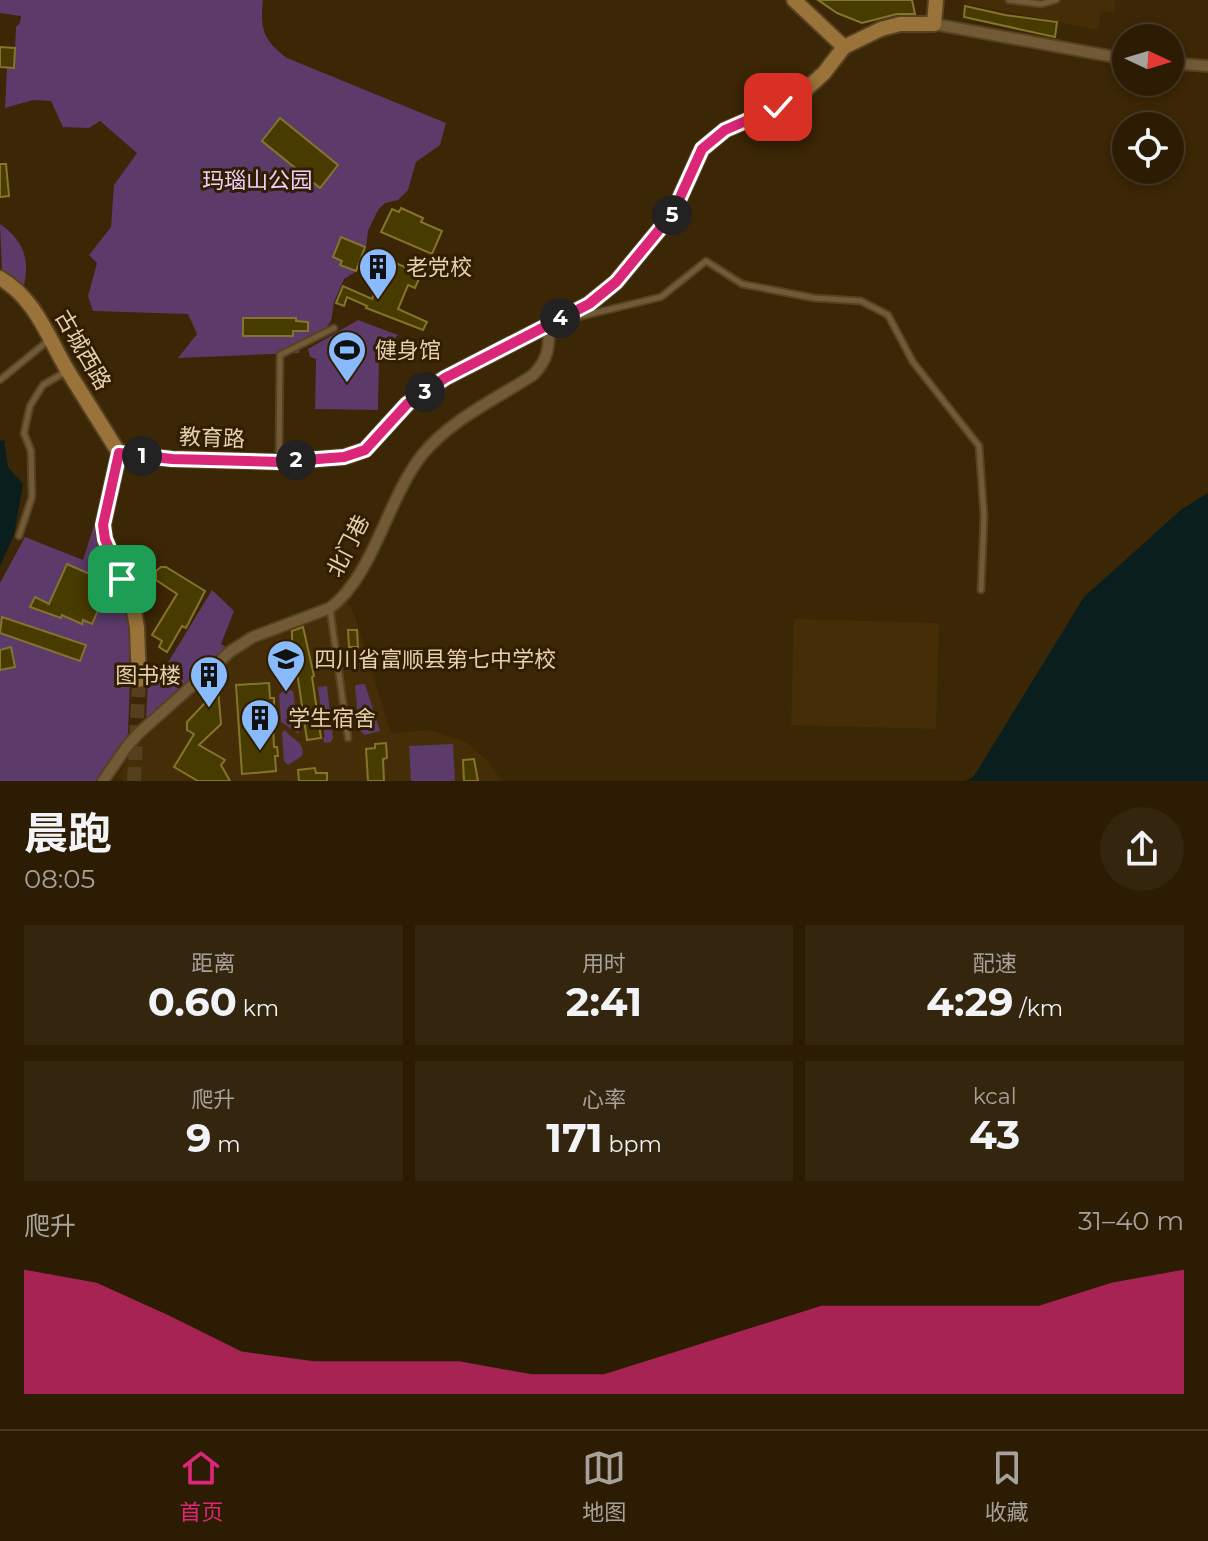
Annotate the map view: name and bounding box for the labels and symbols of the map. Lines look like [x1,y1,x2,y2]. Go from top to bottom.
north arrow [1112,24,1184,96]
pin [744,73,812,141]
park label: 玛瑙山公园 [202,167,312,194]
pin: 5 [652,195,692,235]
building icon: 老党校 [357,246,399,301]
place label: 老党校 [406,254,472,281]
pin: 4 [540,298,580,338]
street label: 古城西路 [49,305,117,395]
sports icon: 健身馆 [326,329,368,384]
place label: 健身馆 [375,337,441,364]
pin: 3 [405,372,445,412]
street label: 教育路 [179,423,245,453]
pin: 1 [122,436,162,476]
pin: 2 [276,440,316,480]
street label: 北门巷 [321,510,375,582]
pin [88,545,156,613]
school or university icon: 四川省富顺县第七中学校 [265,638,307,693]
place label: 四川省富顺县第七中学校 [314,646,556,673]
building icon: 图书楼 [188,654,230,709]
place label: 图书楼 [115,662,181,689]
building icon: 学生宿舍 [239,697,281,752]
place label: 学生宿舍 [288,705,376,732]

